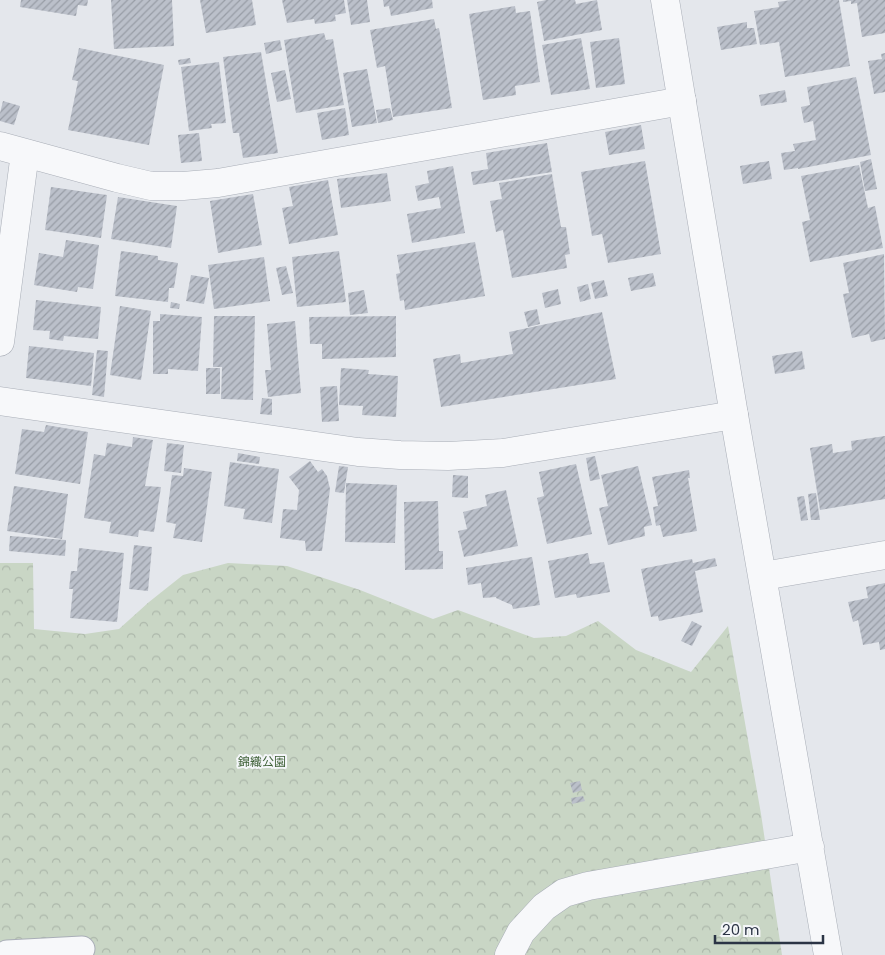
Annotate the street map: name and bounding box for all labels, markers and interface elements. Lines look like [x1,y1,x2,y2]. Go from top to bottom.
park label: 錦織公園 [238,753,286,770]
scale bar [715,912,822,944]
text: 20 m [722,919,760,940]

